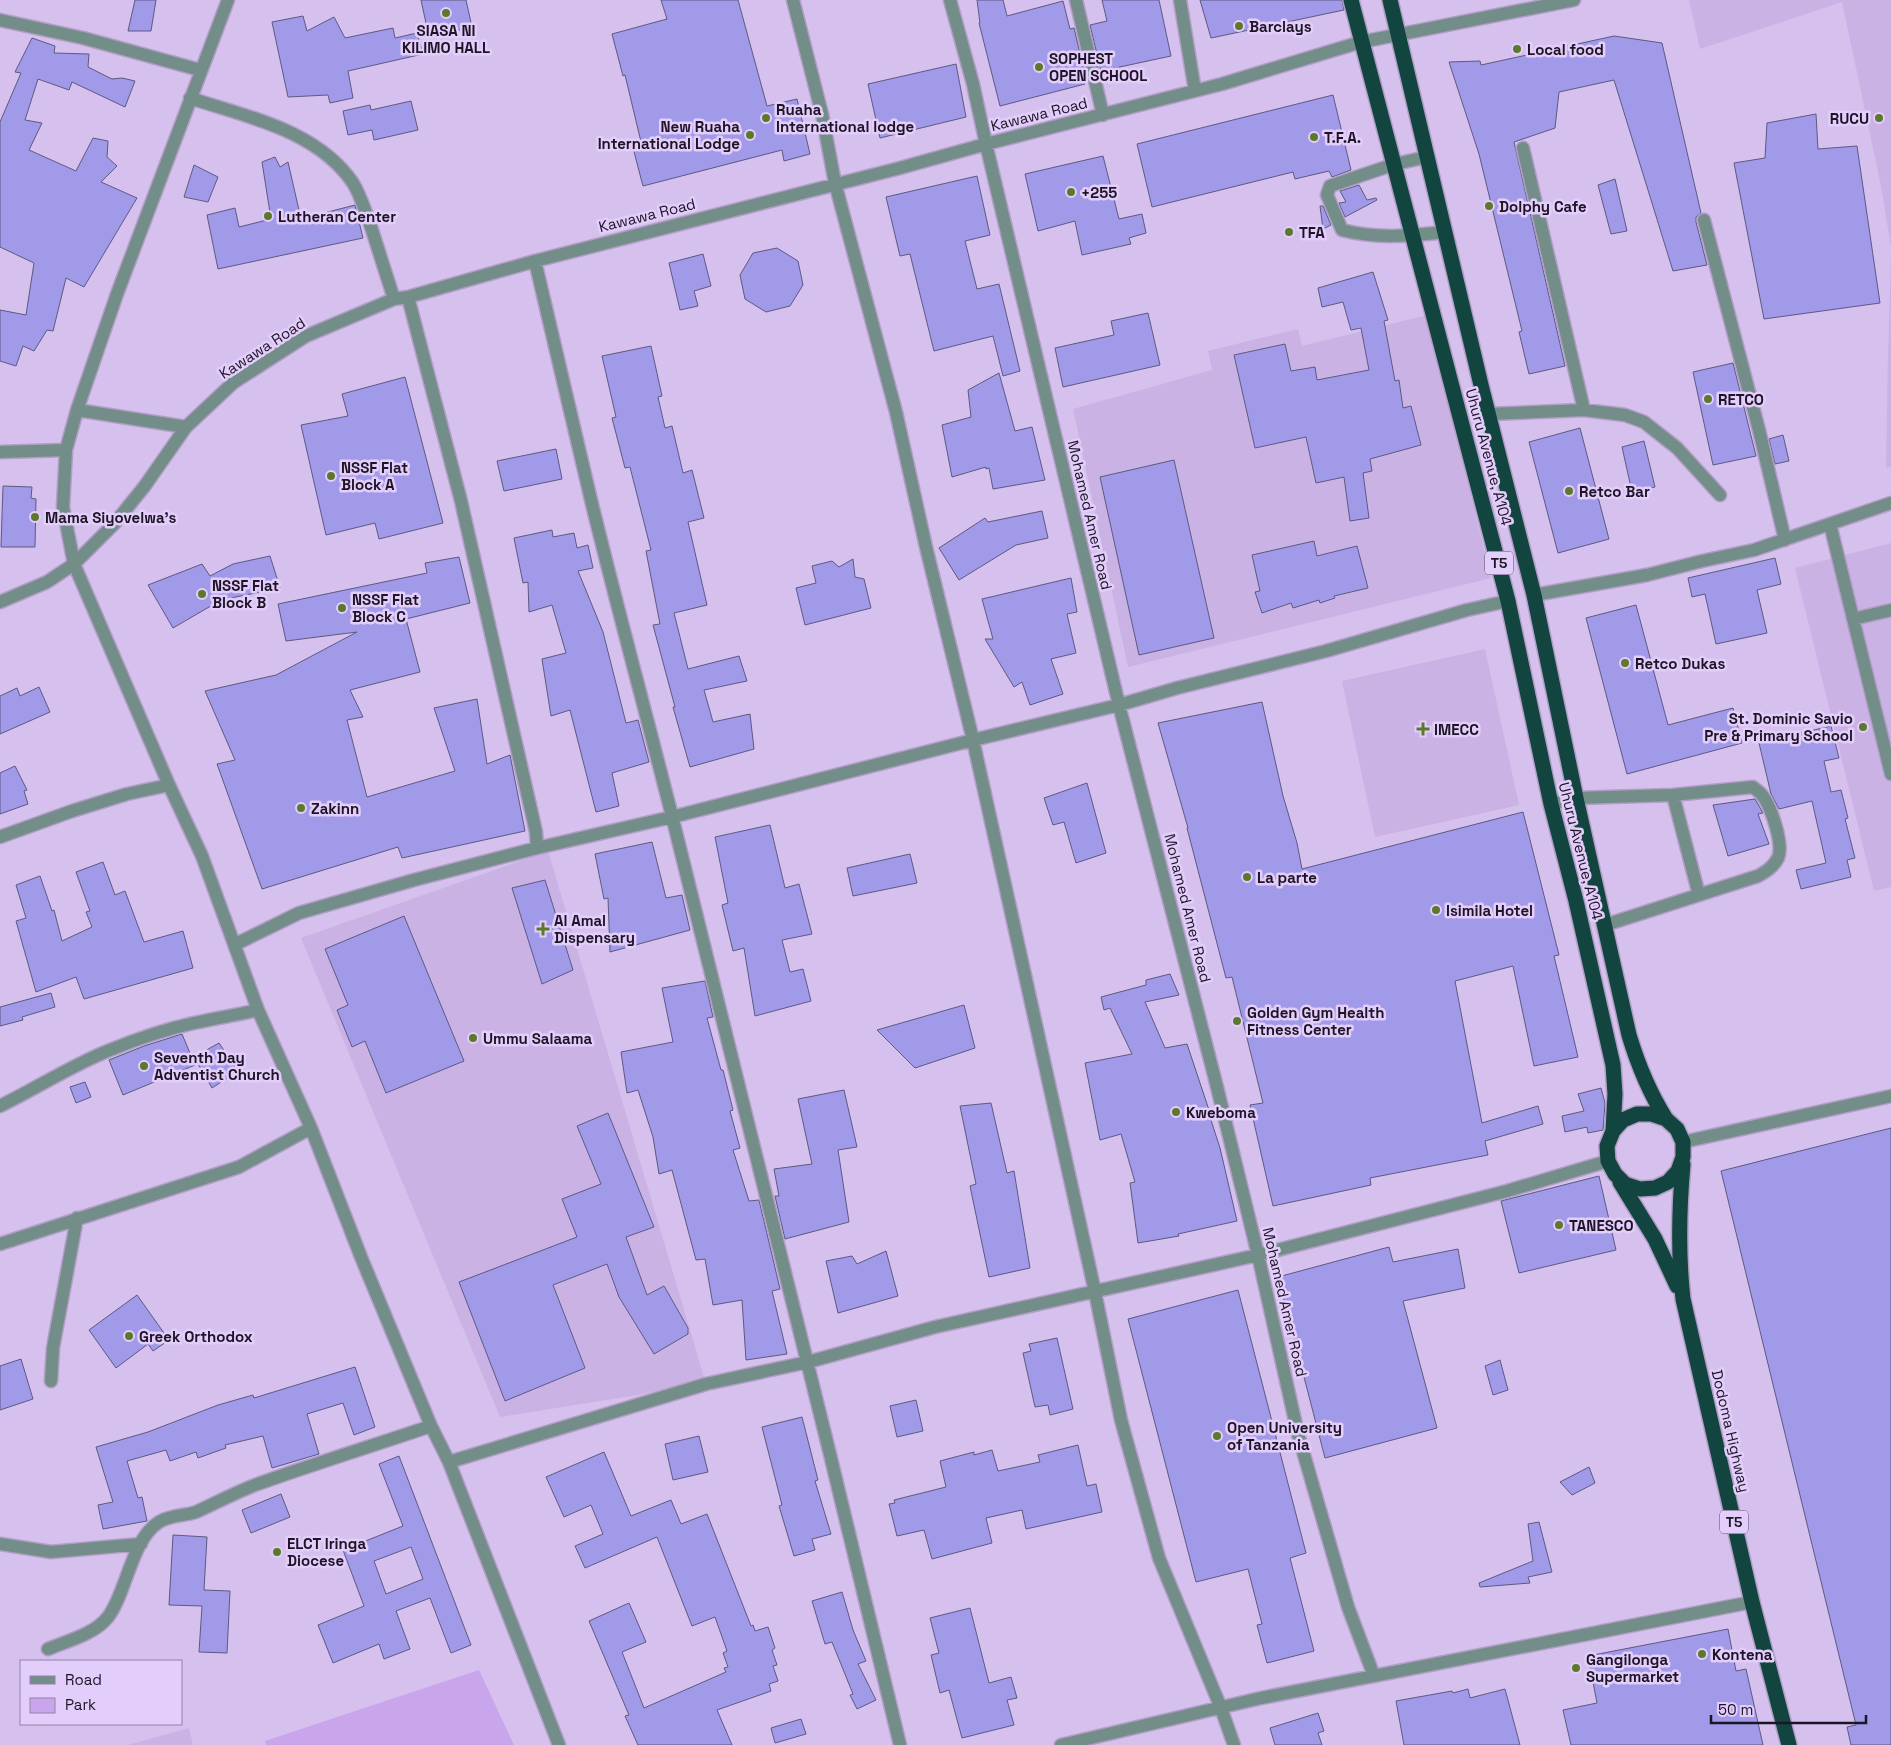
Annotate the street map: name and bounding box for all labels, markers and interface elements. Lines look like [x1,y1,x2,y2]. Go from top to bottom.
marker: SIASA NI KILIMO HALL [440,7,452,19]
place label: Barclays [1249,17,1312,36]
marker: Barclays [1233,20,1245,32]
place label: SIASA NI KILIMO HALL [402,21,490,57]
place label: Local food [1527,40,1604,59]
marker: Local food [1511,43,1523,55]
place label: SOPHEST OPEN SCHOOL [1049,49,1147,85]
marker: SOPHEST OPEN SCHOOL [1033,61,1045,73]
street label: Kawawa Road [989,93,1089,135]
place label: Ruaha International lodge [776,100,915,136]
place label: RUCU [1830,109,1869,128]
marker: Ruaha International lodge [760,112,772,124]
marker: RUCU [1873,112,1885,124]
place label: New Ruaha International Lodge [598,117,740,153]
place label: T.F.A. [1324,128,1361,147]
marker: New Ruaha International Lodge [744,129,756,141]
marker: T.F.A. [1308,131,1320,143]
place label: +255 [1081,183,1117,202]
marker: +255 [1065,186,1077,198]
street label: Kawawa Road [597,194,697,236]
place label: Dolphy Cafe [1499,197,1587,216]
marker: Dolphy Cafe [1483,200,1495,212]
place label: Lutheran Center [278,207,396,226]
marker: Lutheran Center [262,210,274,222]
place label: TFA [1299,223,1325,242]
marker: TFA [1283,226,1295,238]
street label: Kawawa Road [215,313,309,383]
street label: Uhuru Avenue, A104 [1462,386,1516,528]
place label: RETCO [1718,390,1764,409]
marker: RETCO [1702,393,1714,405]
street label: Mohamed Amer Road [1064,438,1116,592]
place label: NSSF Flat Block A [341,458,408,494]
marker: NSSF Flat Block A [325,470,337,482]
place label: Retco Bar [1579,482,1650,501]
marker: Retco Bar [1563,485,1575,497]
place label: Mama Siyovelwa's [45,508,176,527]
marker: Mama Siyovelwa's [29,511,41,523]
road number: T5 [1485,552,1513,574]
place label: NSSF Flat Block B [212,576,279,612]
marker: NSSF Flat Block B [196,588,208,600]
place label: NSSF Flat Block C [352,590,419,626]
marker: NSSF Flat Block C [336,602,348,614]
place label: Retco Dukas [1635,654,1725,673]
marker: Retco Dukas [1619,657,1631,669]
place label: St. Dominic Savio Pre & Primary School [1704,709,1853,745]
place label: IMECC [1434,720,1479,739]
marker: St. Dominic Savio Pre & Primary School [1857,721,1869,733]
marker: IMECC [1416,722,1430,736]
street label: Uhuru Avenue, A104 [1555,780,1607,922]
place label: Zakinn [311,799,359,818]
marker: Zakinn [295,802,307,814]
street label: Mohamed Amer Road [1160,832,1216,984]
place label: La parte [1257,868,1317,887]
marker: La parte [1241,871,1253,883]
place label: Isimila Hotel [1446,901,1533,920]
marker: Isimila Hotel [1430,904,1442,916]
place label: Al Amal Dispensary [554,911,635,947]
marker: Al Amal Dispensary [536,922,550,936]
place label: Golden Gym Health Fitness Center [1247,1003,1384,1039]
marker: Golden Gym Health Fitness Center [1231,1015,1243,1027]
place label: Ummu Salaama [483,1029,593,1048]
marker: Ummu Salaama [467,1032,479,1044]
place label: Seventh Day Adventist Church [154,1048,280,1084]
marker: Seventh Day Adventist Church [138,1060,150,1072]
place label: Kweboma [1186,1103,1256,1122]
marker: Kweboma [1170,1106,1182,1118]
place label: TANESCO [1569,1216,1634,1235]
marker: TANESCO [1553,1219,1565,1231]
street label: Mohamed Amer Road [1259,1225,1311,1379]
place label: Greek Orthodox [139,1327,253,1346]
marker: Greek Orthodox [123,1330,135,1342]
street label: Dodoma Highway [1708,1368,1754,1494]
place label: Open University of Tanzania [1227,1418,1342,1454]
marker: Open University of Tanzania [1211,1430,1223,1442]
road number: T5 [1720,1510,1748,1534]
place label: ELCT Iringa Diocese [287,1534,366,1570]
marker: ELCT Iringa Diocese [271,1546,283,1558]
place label: Kontena [1712,1645,1773,1664]
marker: Kontena [1696,1648,1708,1660]
place label: Gangilonga Supermarket [1586,1650,1679,1686]
legend [20,1660,182,1725]
marker: Gangilonga Supermarket [1570,1662,1582,1674]
text: Road [65,1670,102,1689]
scale bar [1711,1692,1866,1724]
text: Park [65,1695,96,1714]
text: 50 m [1718,1700,1753,1719]

